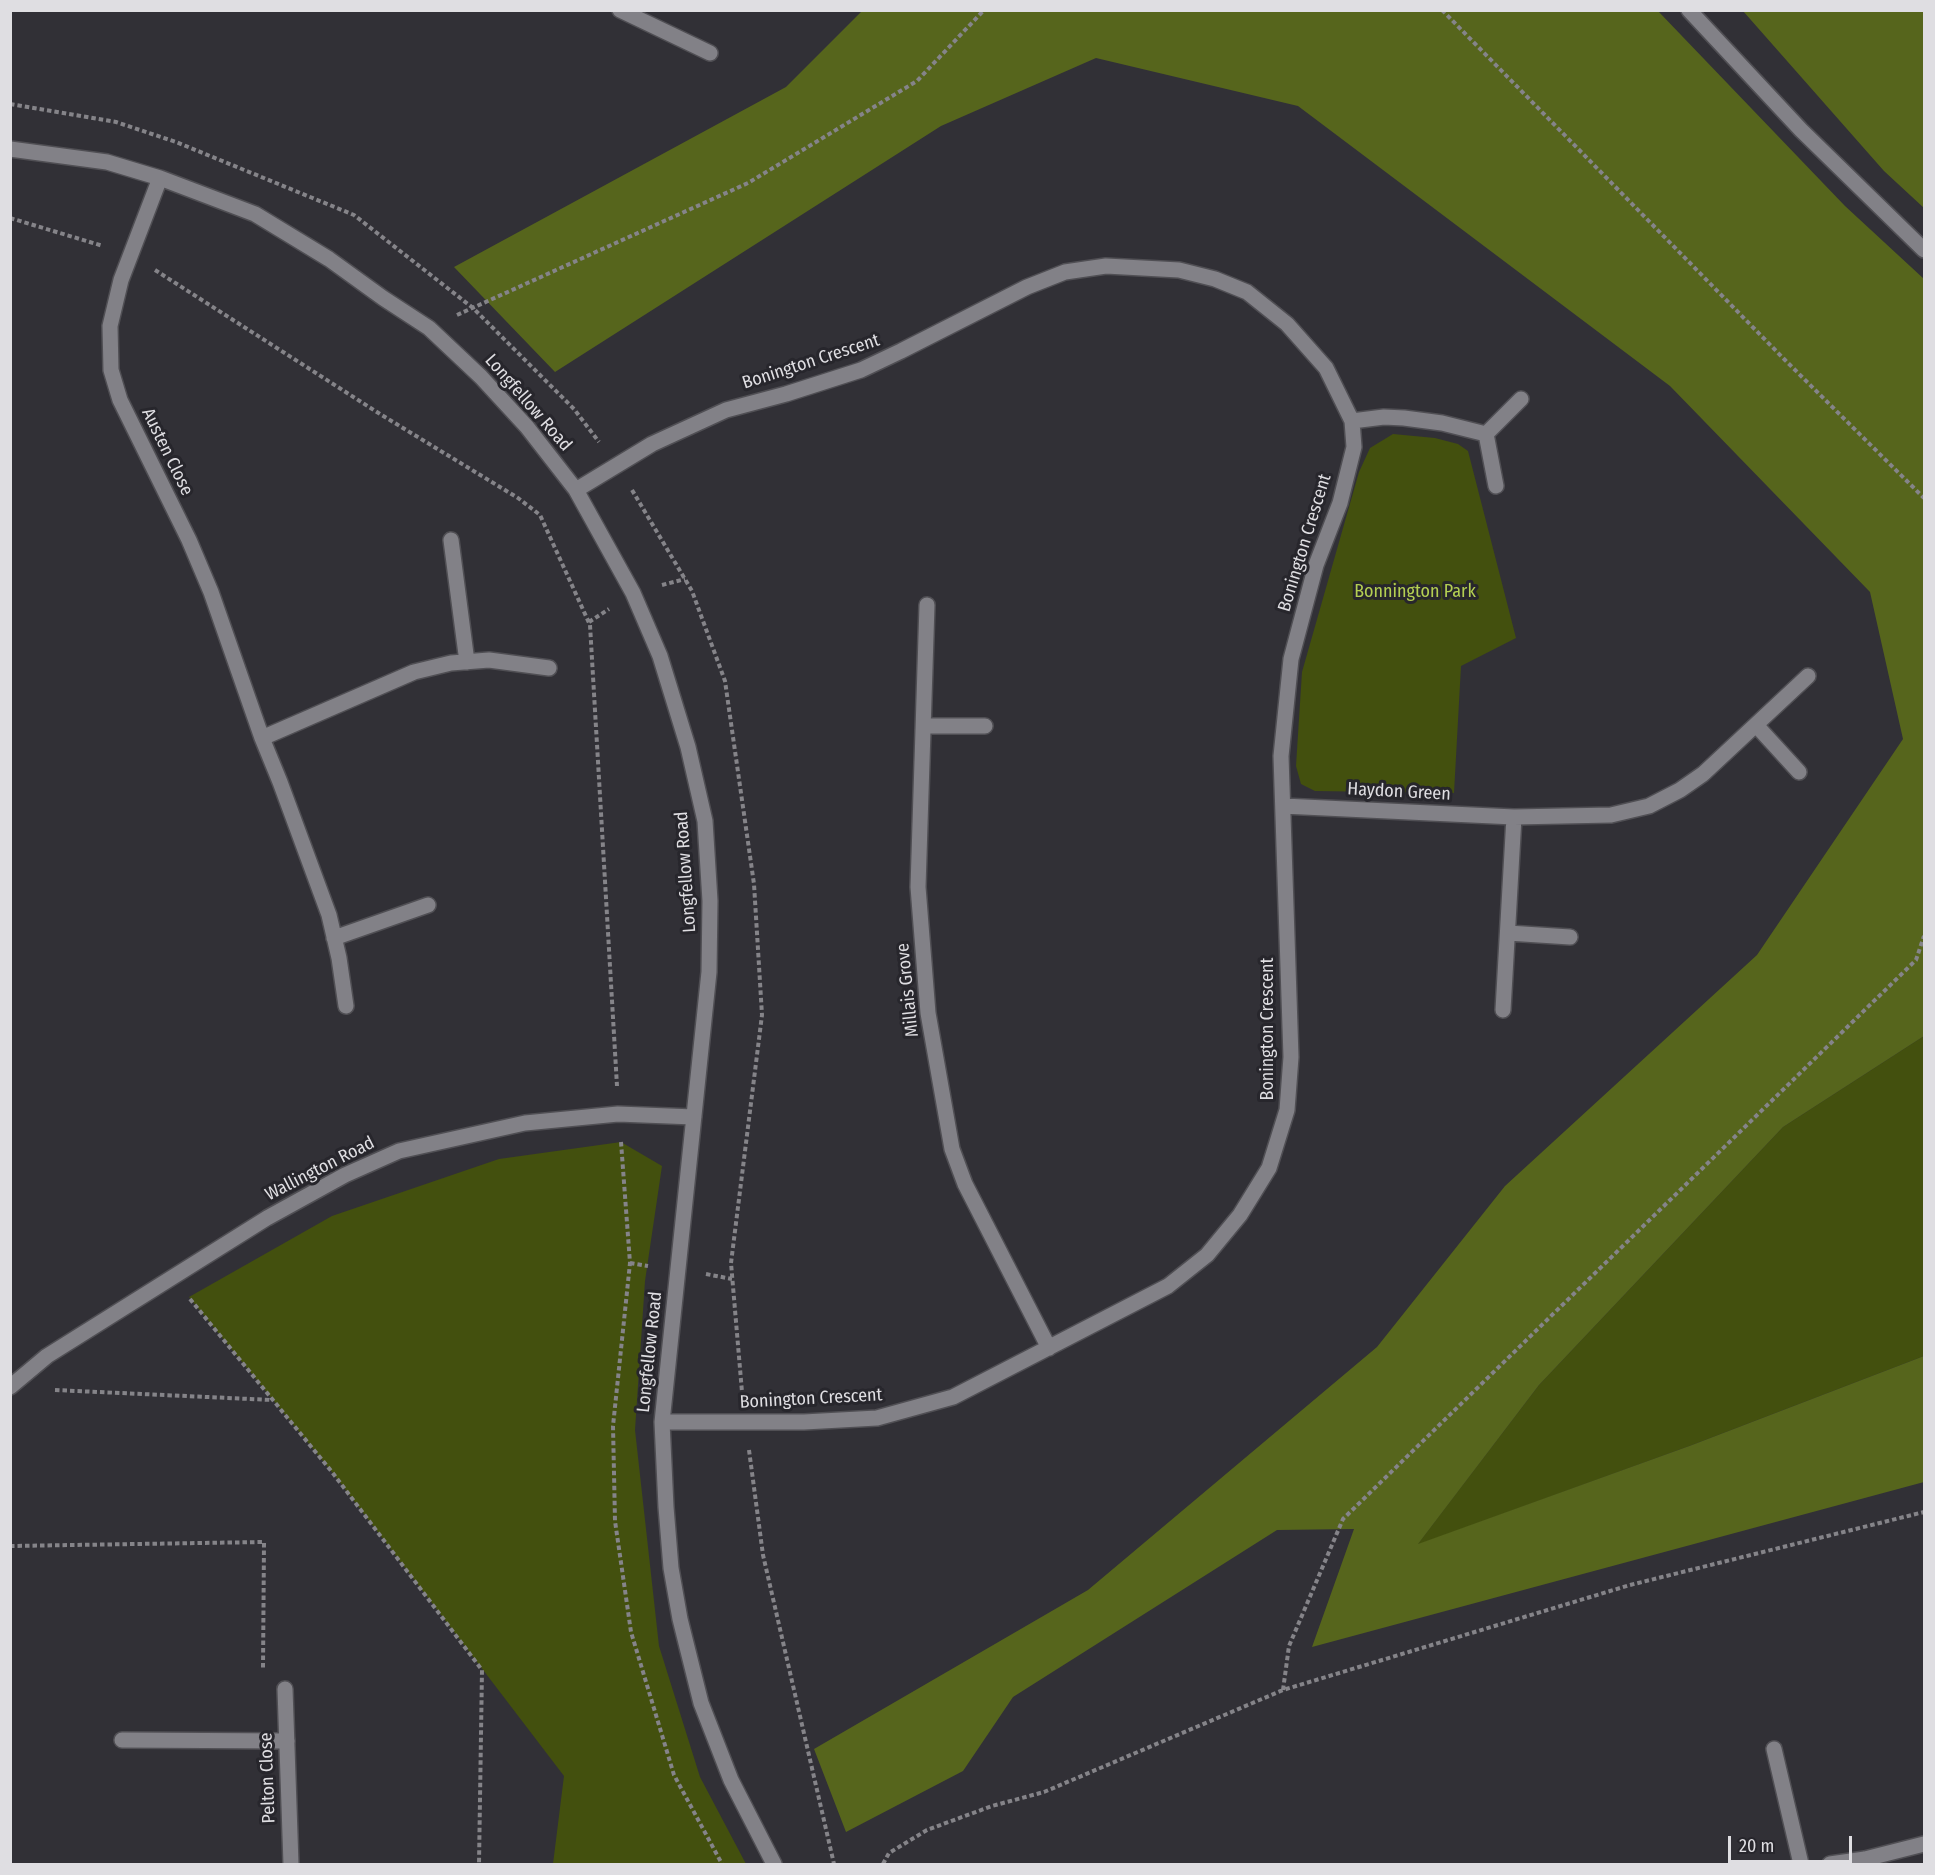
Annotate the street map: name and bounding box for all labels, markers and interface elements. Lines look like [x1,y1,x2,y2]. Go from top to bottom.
street label: Bonington Crescent [740,330,882,394]
street label: Longfellow Road [480,350,576,456]
street label: Austen Close [137,405,197,499]
street label: Bonington Crescent [1274,471,1336,615]
park label: Bonnington Park [1354,581,1476,603]
street label: Haydon Green [1347,779,1451,805]
street label: Longfellow Road [671,811,701,933]
street label: Millais Grove [892,942,924,1038]
street label: Bonington Crescent [1257,958,1279,1100]
street label: Wallington Road [262,1132,378,1206]
street label: Longfellow Road [633,1290,667,1414]
street label: Bonington Crescent [739,1384,883,1414]
street label: Pelton Close [256,1732,280,1824]
scale bar [1731,1824,1856,1862]
text: 20 m [1739,1835,1774,1857]

